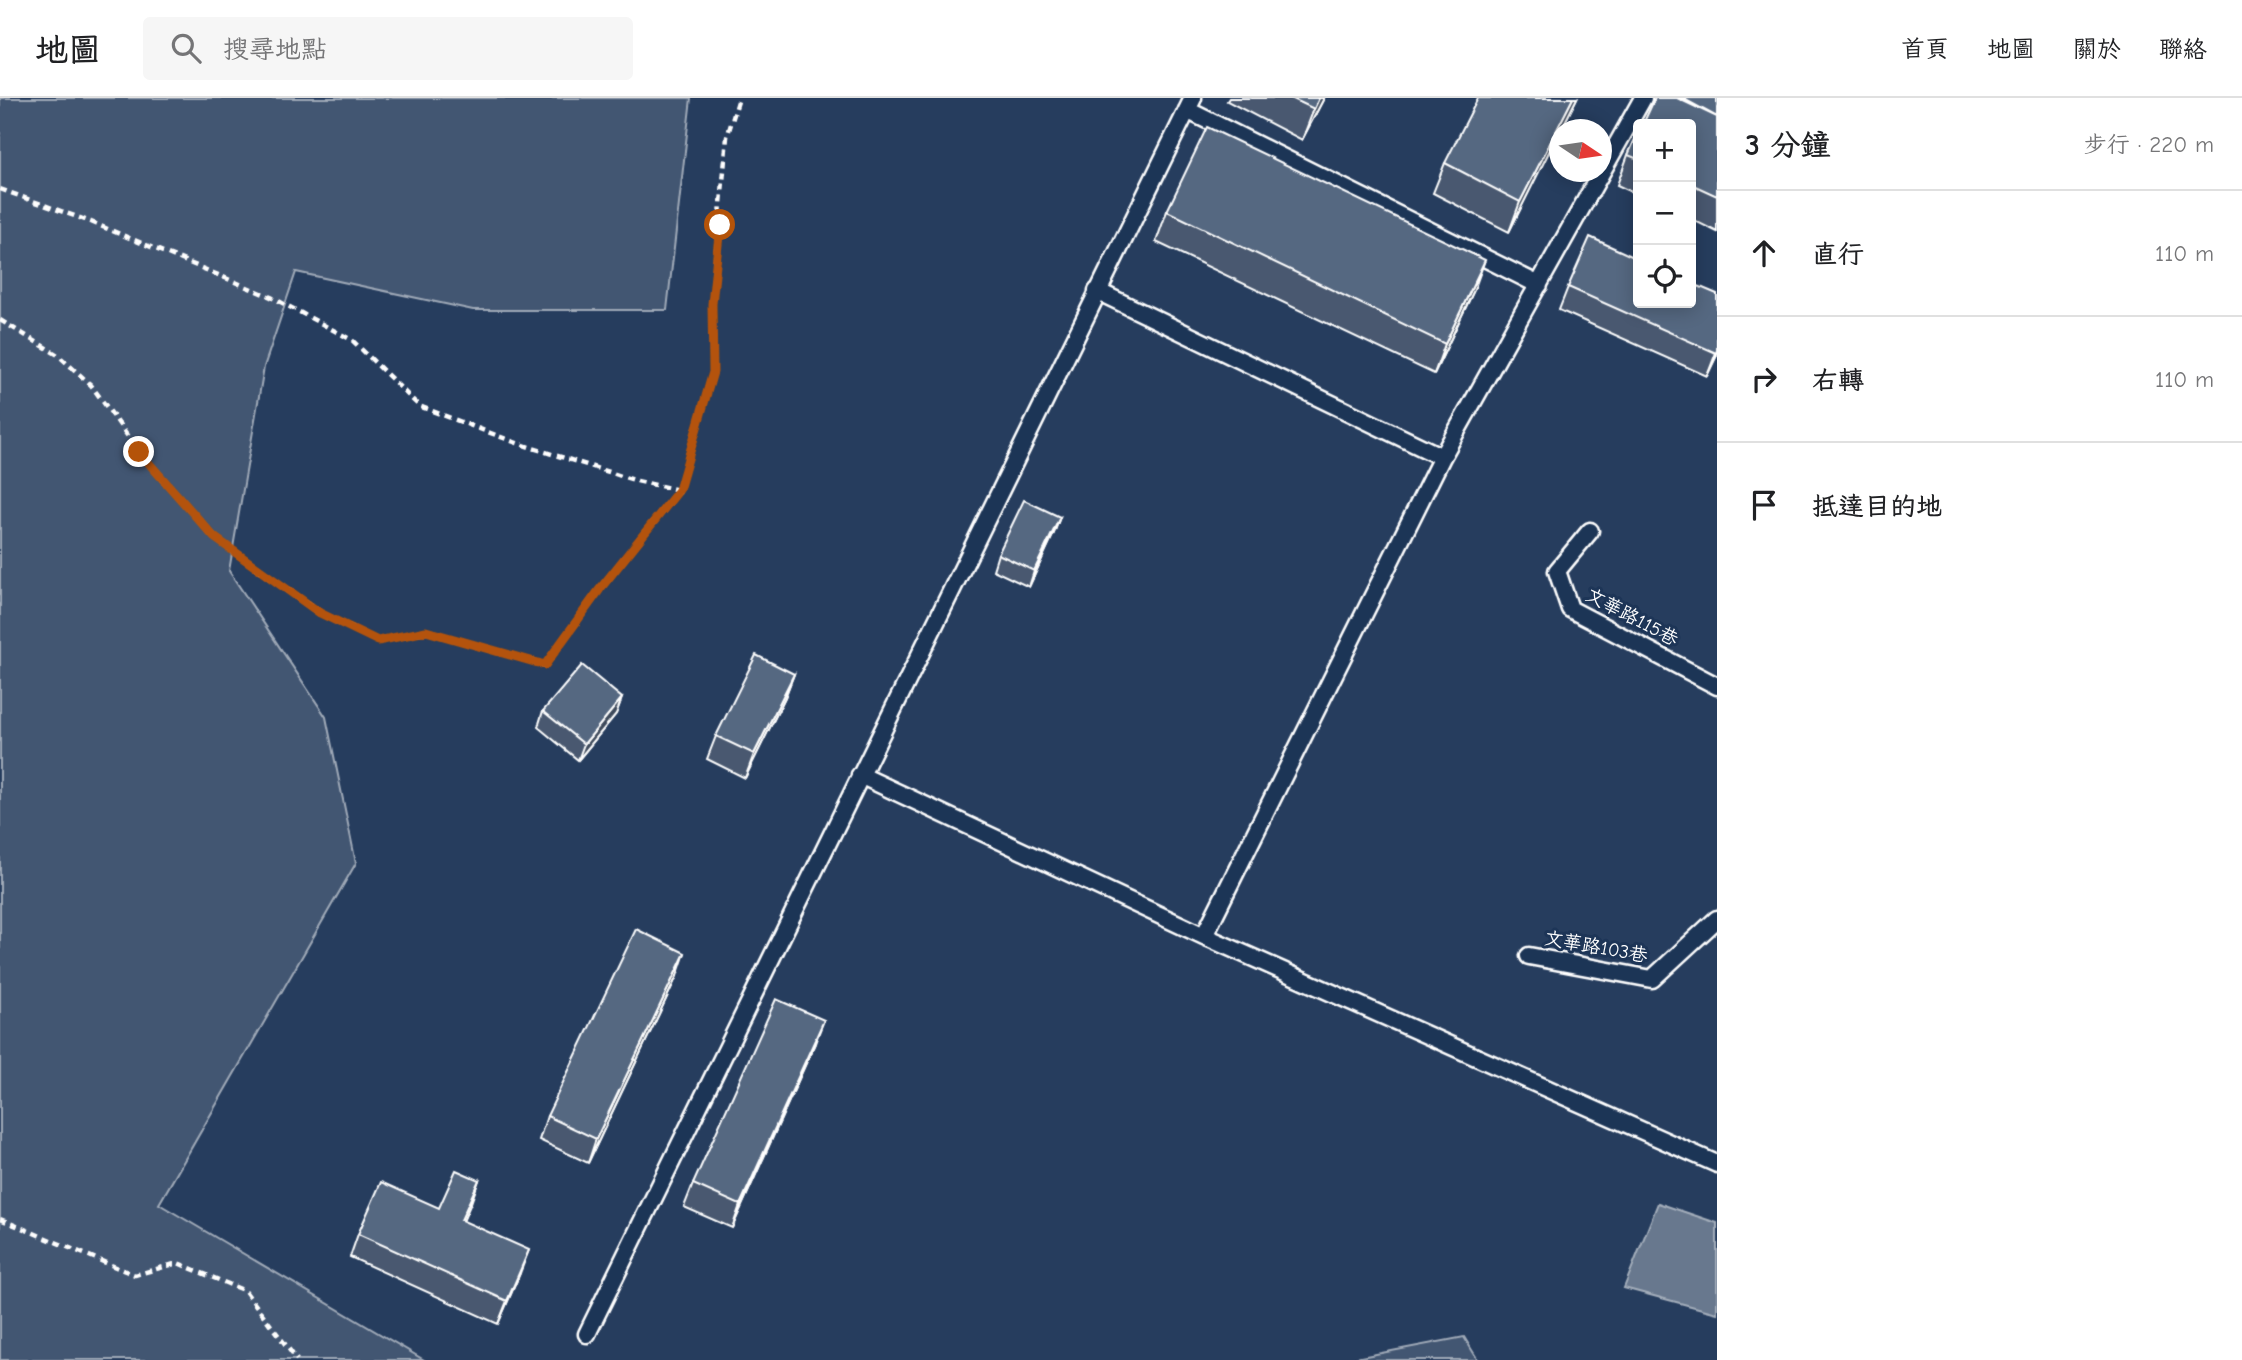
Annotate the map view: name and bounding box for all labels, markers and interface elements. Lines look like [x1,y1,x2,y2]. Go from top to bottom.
search box [143,17,633,80]
icon: search [167,29,205,67]
text: 地圖 [35,31,101,69]
text: 搜尋地點 [223,35,327,65]
text: 首頁 [1901,35,1949,63]
text: 地圖 [1987,35,2035,63]
text: 關於 [2073,35,2121,63]
text: 聯絡 [2159,35,2207,63]
north arrow [1549,119,1612,182]
map controls [1633,119,1696,308]
button: + [1633,119,1696,182]
text: 3 分鐘 [1745,128,1830,163]
text: 步行 · 220 m [2084,131,2214,158]
button: − [1633,182,1696,245]
route start [704,209,735,240]
icon: ahead [1745,234,1783,272]
text: 直行 [1812,240,1864,270]
text: 110 m [2155,240,2214,267]
button: locate [1633,245,1696,308]
icon: right [1745,360,1783,398]
text: 右轉 [1812,366,1864,396]
text: 110 m [2155,366,2214,393]
route end [123,436,154,467]
icon: arrive [1745,486,1783,524]
text: 抵達目的地 [1812,492,1942,522]
street label: 文華路115巷 [1582,583,1682,651]
street label: 文華路103巷 [1543,927,1649,967]

